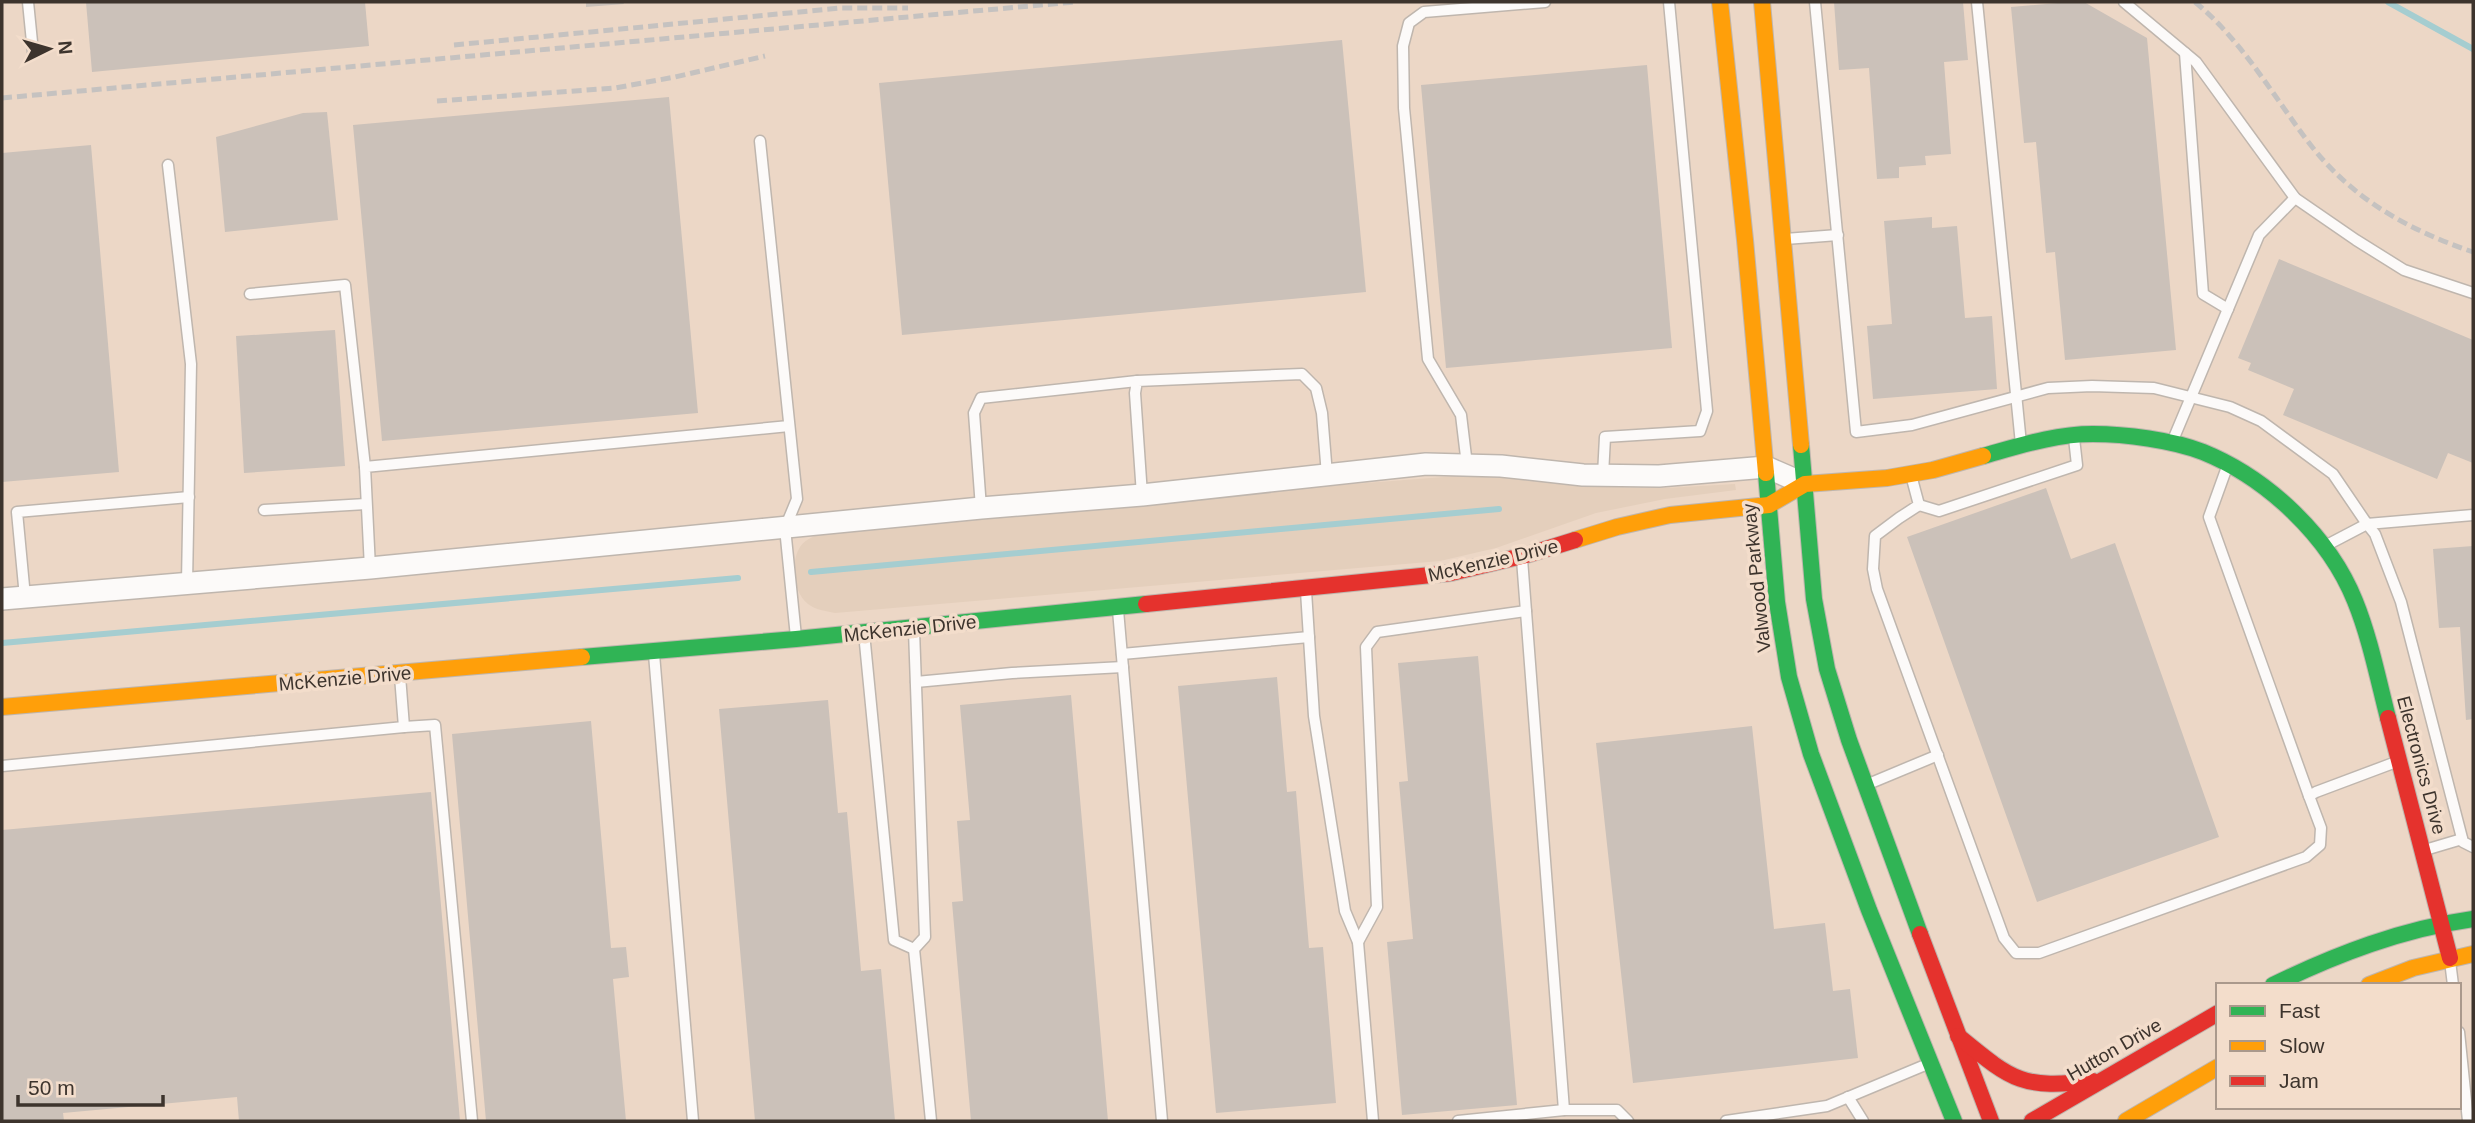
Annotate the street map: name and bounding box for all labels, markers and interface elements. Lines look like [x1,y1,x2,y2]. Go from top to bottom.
north arrow [14,14,84,84]
text: N [54,40,76,55]
street label: Valwood Parkway [1738,502,1775,653]
street label: McKenzie Drive [1426,535,1560,586]
street label: McKenzie Drive [843,611,977,646]
street label: McKenzie Drive [278,662,412,695]
street label: Electronics Drive [2393,694,2450,837]
legend [2216,983,2461,1109]
text: Fast [2279,999,2320,1022]
street label: Hutton Drive [2063,1014,2165,1085]
text: Slow [2279,1034,2325,1057]
scale bar [18,1064,163,1108]
text: Jam [2279,1069,2319,1092]
text: 50 m [28,1076,75,1099]

